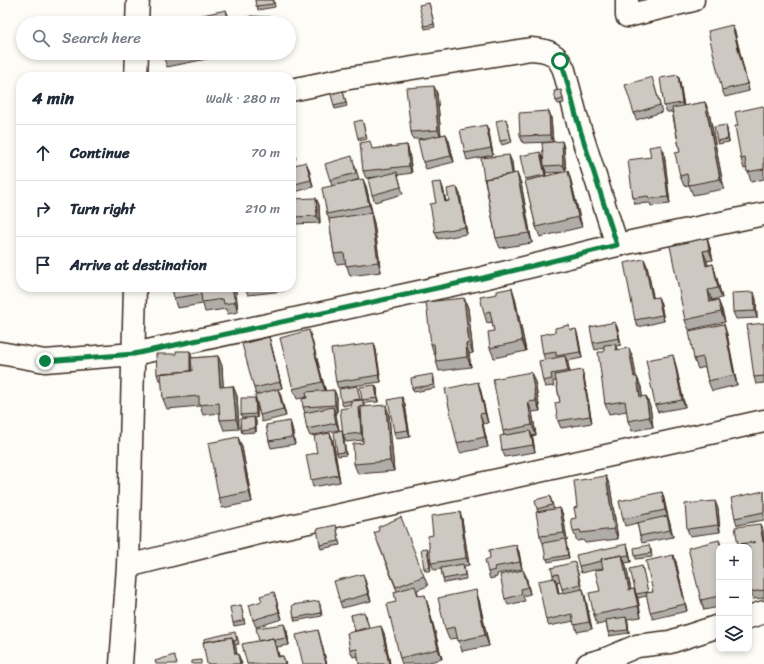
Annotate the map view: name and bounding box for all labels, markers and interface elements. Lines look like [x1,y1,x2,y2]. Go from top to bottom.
search box [16,16,296,60]
text: Search here [62,25,141,51]
icon: search [30,27,52,49]
route start [551,52,569,70]
text: 4 min [32,83,74,113]
text: Walk · 280 m [206,87,280,110]
text: Continue [70,140,130,166]
text: 70 m [251,141,280,164]
icon: ahead [32,142,54,164]
text: Turn right [70,196,135,222]
text: 210 m [245,197,280,220]
icon: right [32,198,54,220]
text: Arrive at destination [70,252,207,278]
icon: arrive [32,254,54,276]
route end [36,352,54,370]
map controls [716,544,752,652]
button: + [716,544,752,580]
button: − [716,580,752,616]
button: layers [716,616,752,652]

